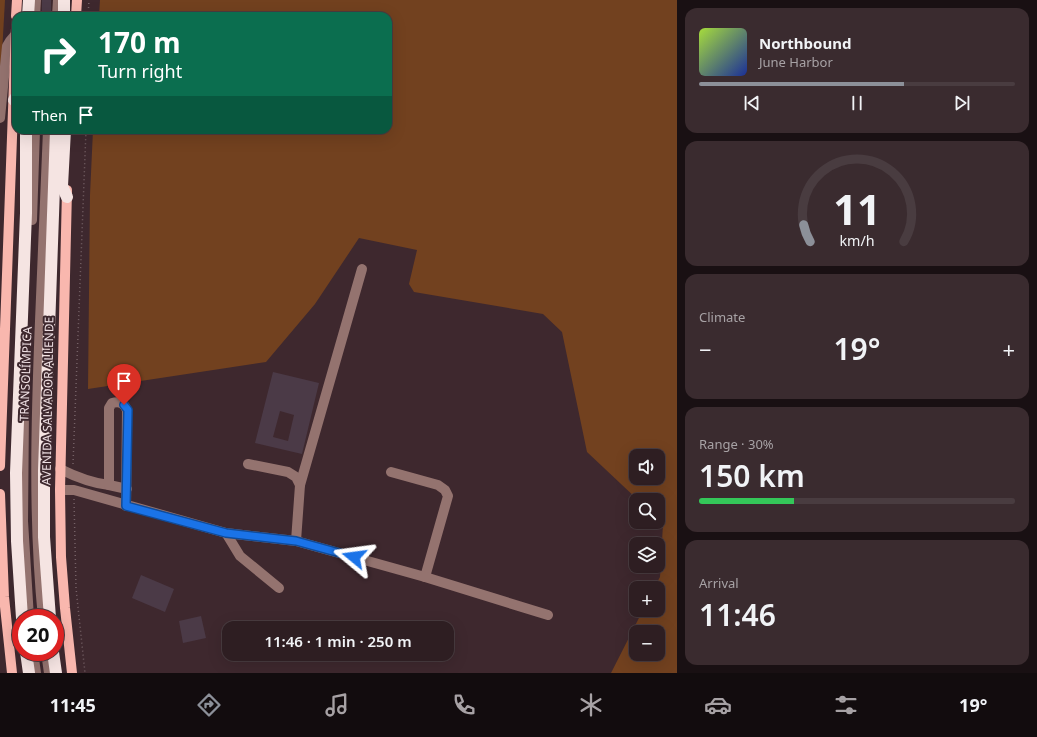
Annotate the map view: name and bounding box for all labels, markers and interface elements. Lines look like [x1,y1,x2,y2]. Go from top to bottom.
text: 170 m [98,23,181,61]
icon: right [32,28,84,80]
text: Northbound [759,33,851,53]
text: June Harbor [759,53,833,71]
text: Turn right [98,59,182,83]
icon: previous [741,92,763,114]
icon: pause [846,92,868,114]
icon: next [951,92,973,114]
icon: arrive [75,104,97,126]
text: Then [32,105,67,125]
text: 11 [833,180,881,236]
text: km/h [839,230,875,249]
text: Climate [699,308,745,326]
street label: AVENIDA SALVADOR ALLENDE [38,317,57,485]
street label: TRANSOLÍMPICA [15,326,36,422]
text: 19° [833,328,881,369]
text: − [699,334,712,364]
text: + [1002,334,1015,364]
pin [107,364,141,405]
icon: arrive [113,370,135,392]
text: Range · 30% [699,435,774,453]
map controls [629,449,665,661]
button: sound [629,449,665,485]
text: 150 km [699,455,805,496]
button: search [629,493,665,529]
position arrow [333,536,375,578]
button: layers [629,537,665,573]
text: Arrival [699,574,739,592]
button: + [629,581,665,617]
text: 11:46 [699,594,776,635]
speed limit sign: 20 [12,609,64,661]
button: − [629,625,665,661]
text: 11:46 · 1 min · 250 m [264,631,412,651]
icon: directions [195,691,223,719]
icon: music [323,691,351,719]
icon: phone [450,691,478,719]
icon: climate [577,691,605,719]
icon: car [704,691,732,719]
icon: filters [832,691,860,719]
text: 11:45 [50,693,96,717]
text: 19° [959,693,987,717]

